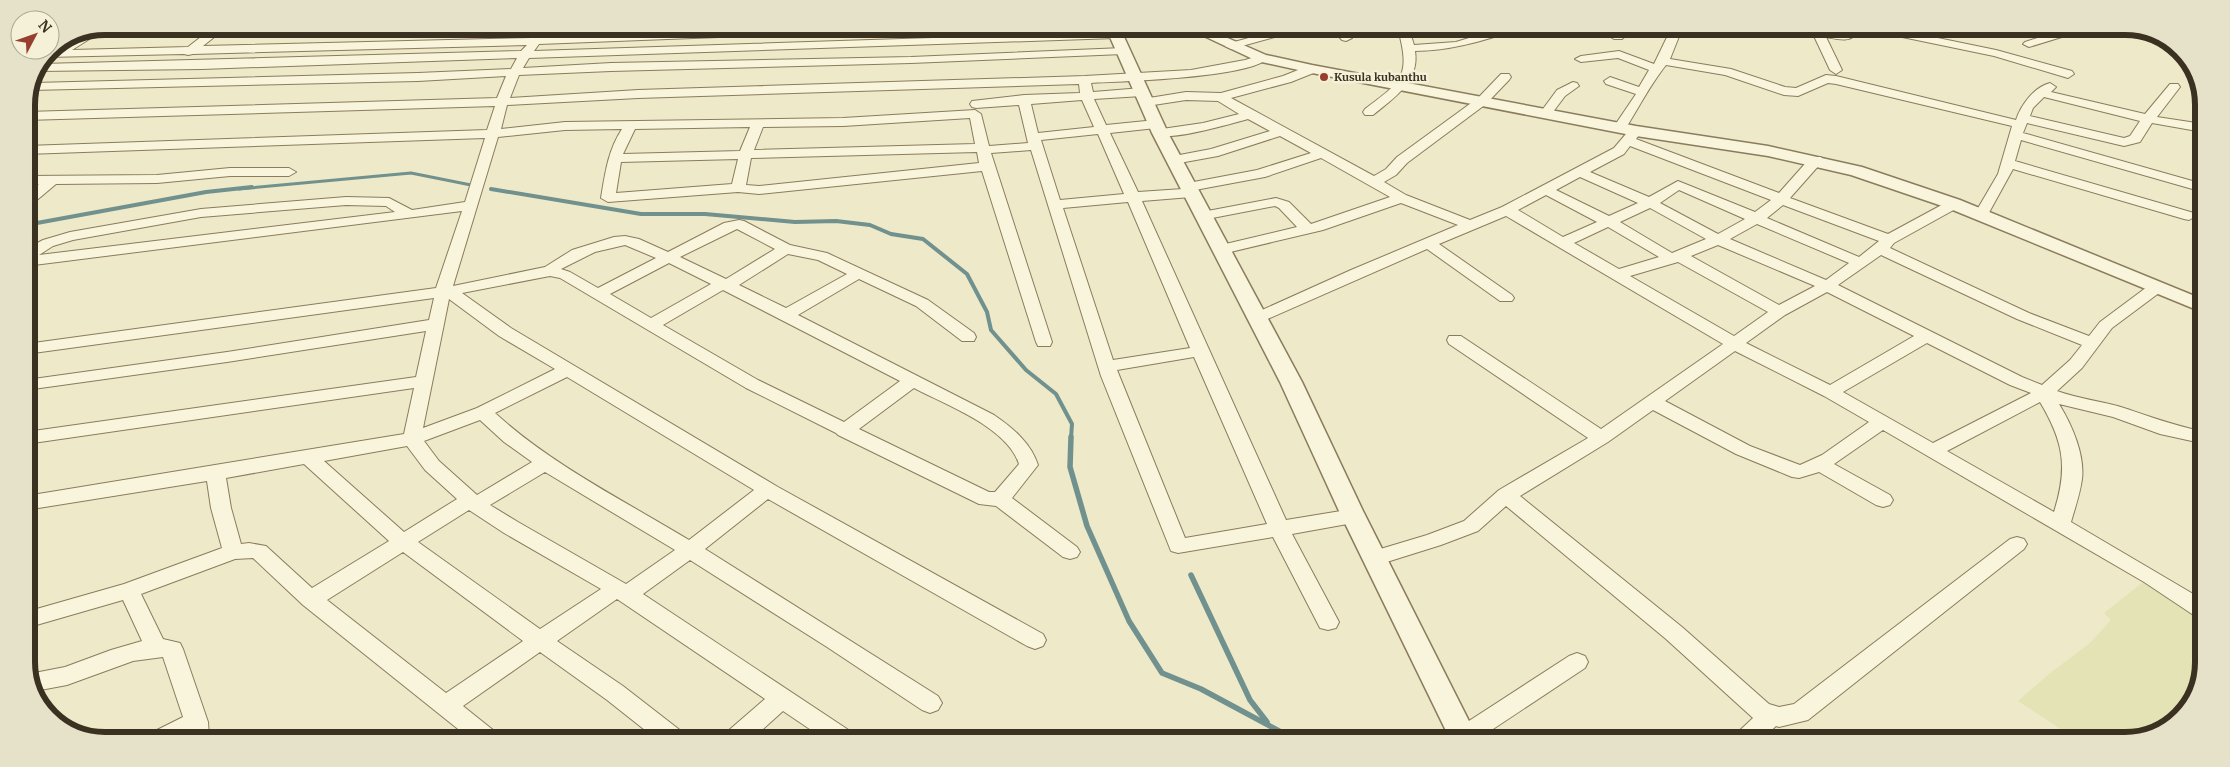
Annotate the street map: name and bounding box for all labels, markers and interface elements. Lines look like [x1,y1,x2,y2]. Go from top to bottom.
north arrow [10,10,60,60]
text: N [34,16,55,37]
place label: Kusula kubanthu [1334,70,1427,84]
marker: Kusula kubanthu [1318,71,1330,83]

